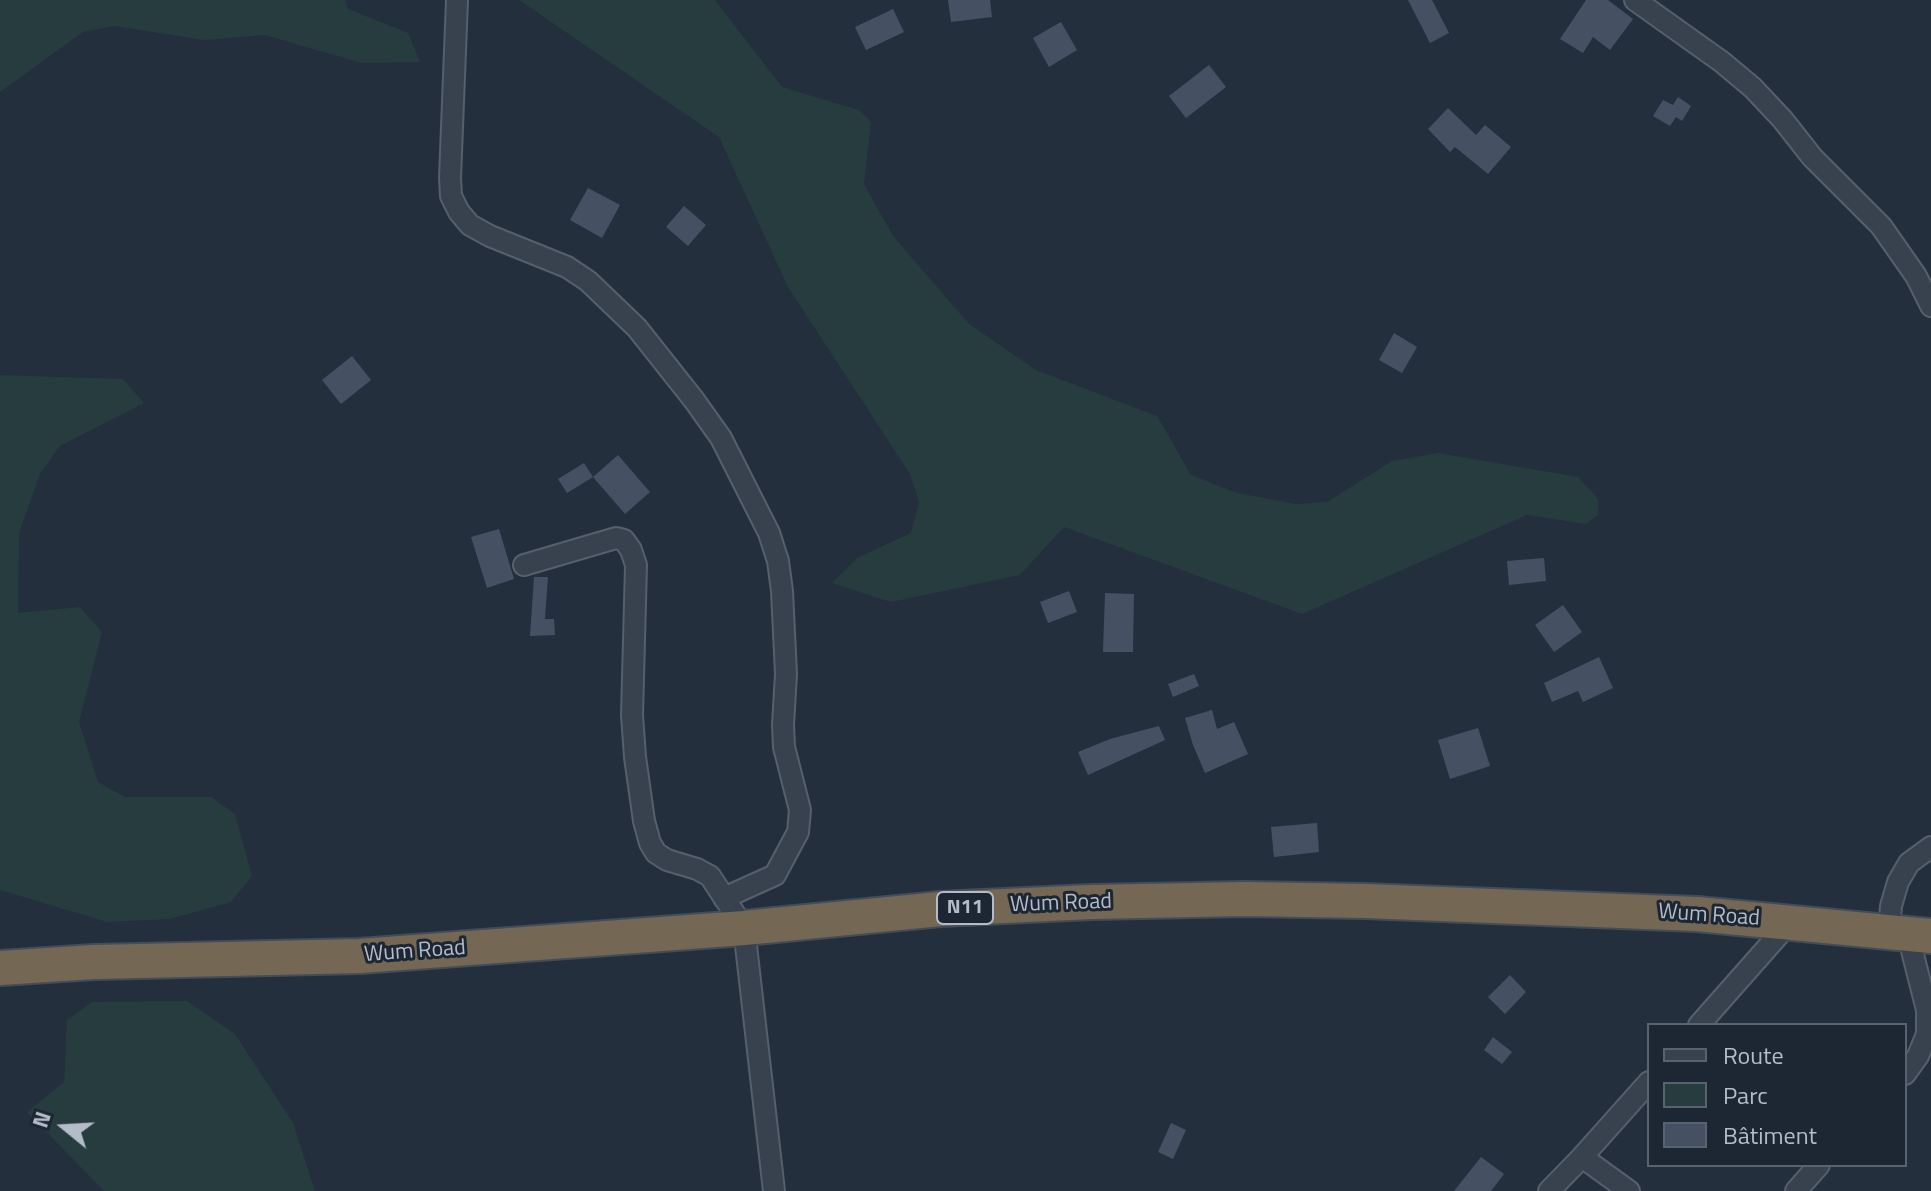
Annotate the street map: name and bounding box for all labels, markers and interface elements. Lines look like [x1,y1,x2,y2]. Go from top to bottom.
street label: Wum Road [1010,889,1112,919]
road number: N11 [937,892,993,924]
street label: Wum Road [1657,899,1761,933]
street label: Wum Road [363,935,467,969]
legend [1647,1023,1907,1167]
text: Route [1723,1037,1784,1073]
text: Parc [1723,1077,1768,1113]
north arrow [24,1087,104,1167]
text: N [23,1107,60,1132]
text: Bâtiment [1723,1117,1817,1153]

